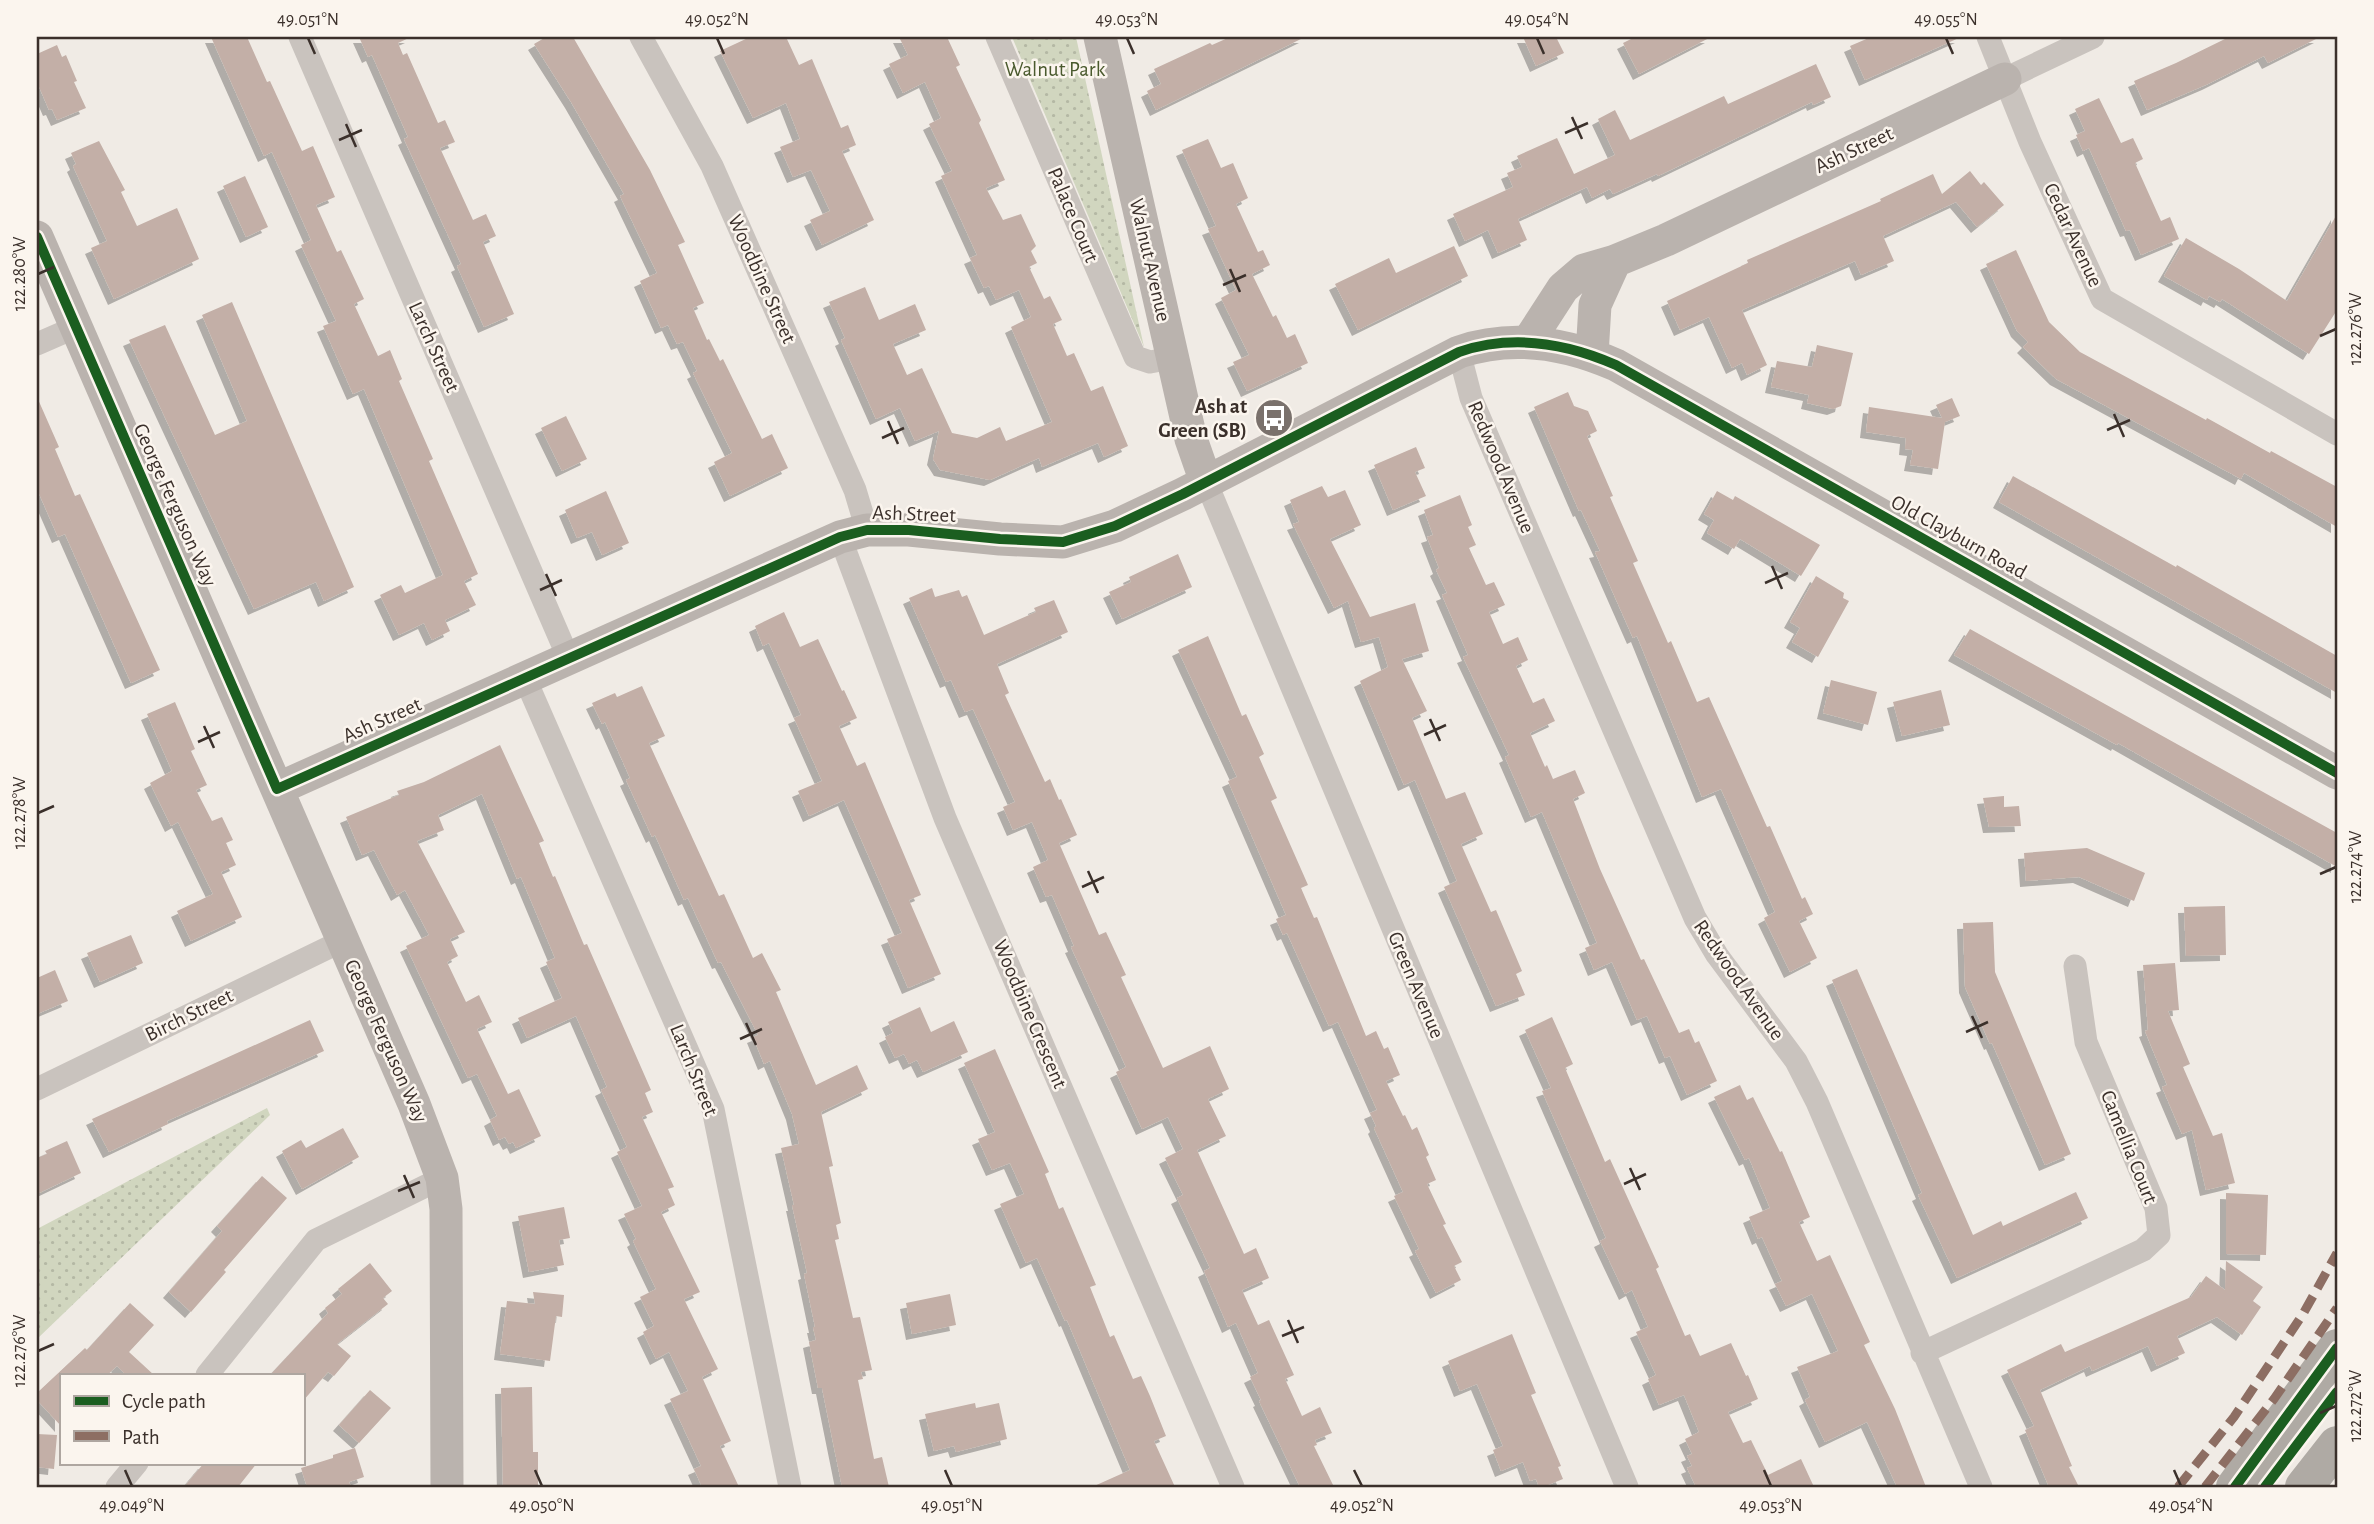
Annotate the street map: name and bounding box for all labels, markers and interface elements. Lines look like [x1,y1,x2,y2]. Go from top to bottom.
text: 49.051°N [277,11,339,29]
text: 49.052°N [685,11,749,29]
text: 49.053°N [1095,11,1159,29]
text: 49.054°N [1505,11,1569,29]
text: 49.055°N [1914,11,1978,29]
park label: Walnut Park [1005,59,1106,80]
street label: Ash Street [1812,123,1897,177]
street label: Palace Court [1044,164,1103,266]
street label: Cedar Avenue [2040,180,2106,290]
street label: Walnut Avenue [1126,197,1174,323]
street label: Woodbine Street [724,211,800,347]
text: 122.280°W [11,237,29,311]
text: 122.276°W [2347,293,2365,365]
street label: Larch Street [405,298,463,396]
place label: Ash at Green (SB) [1158,396,1247,441]
bus stop icon: Ash at Green (SB) [1253,397,1295,439]
street label: Redwood Avenue [1464,398,1538,536]
street label: George Ferguson Way [130,420,220,590]
street label: Old Clayburn Road [1888,491,2030,583]
street label: Ash Street [872,502,957,526]
street label: Ash Street [339,693,425,747]
text: 122.278°W [11,777,29,849]
text: 122.274°W [2347,831,2365,903]
street label: Redwood Avenue [1690,916,1788,1044]
street label: Green Avenue [1384,929,1448,1041]
street label: Woodbine Crescent [989,937,1071,1092]
street label: George Ferguson Way [341,956,431,1126]
street label: Birch Street [142,985,237,1045]
street label: Larch Street [666,1021,722,1119]
street label: Camellia Court [2097,1087,2161,1207]
text: 122.276°W [11,1315,29,1387]
text: 122.272°W [2347,1370,2365,1442]
legend [60,1374,304,1464]
text: Cycle path [122,1391,206,1412]
text: Path [122,1427,160,1448]
text: 49.049°N [99,1497,165,1515]
text: 49.050°N [509,1497,575,1515]
text: 49.051°N [921,1497,983,1515]
text: 49.052°N [1330,1497,1394,1515]
text: 49.053°N [1739,1497,1803,1515]
text: 49.054°N [2149,1497,2213,1515]

